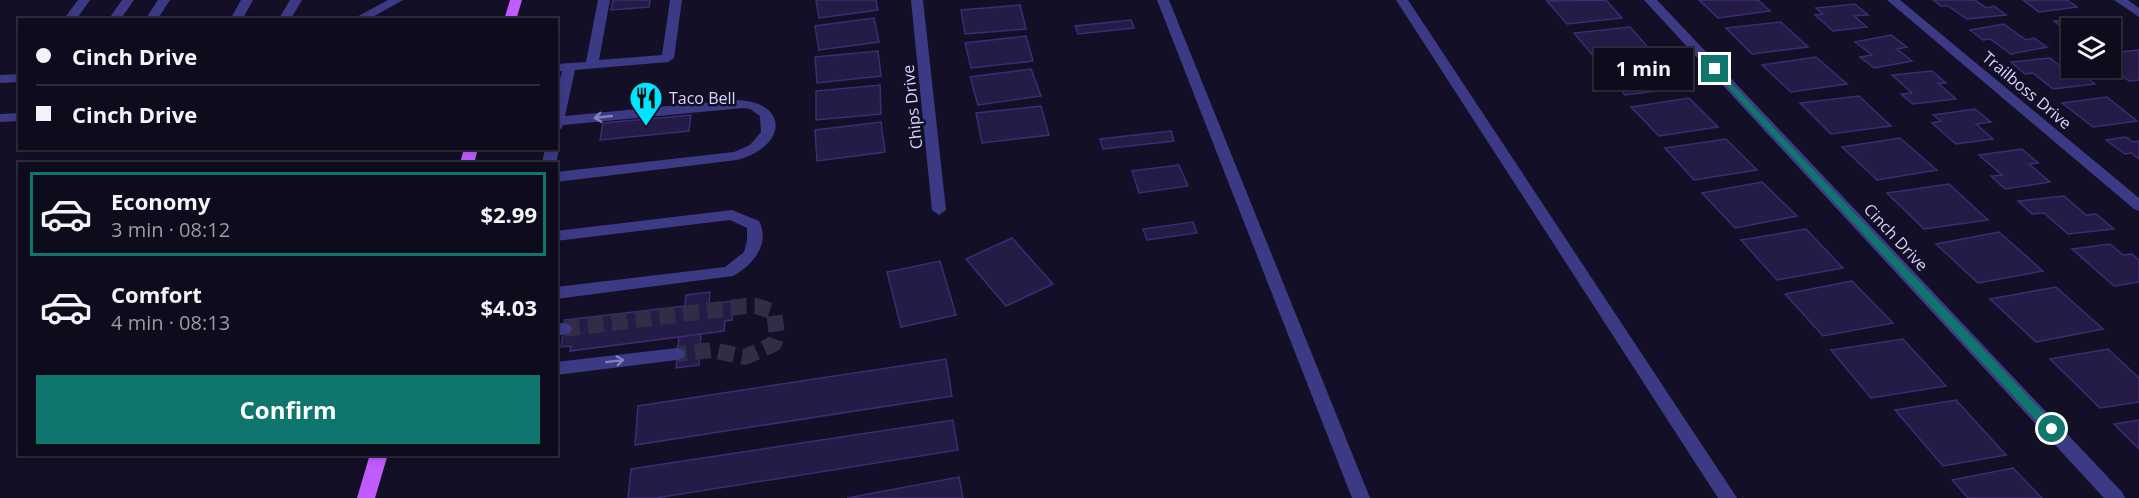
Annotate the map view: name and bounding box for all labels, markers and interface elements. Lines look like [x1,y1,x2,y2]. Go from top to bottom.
map controls [2061,18,2121,78]
button: layers [2061,18,2121,78]
text: Cinch Drive [72,41,197,71]
street label: Trailboss Drive [1978,46,2076,134]
callout: 1 min [1595,48,1694,90]
text: 1 min [1616,55,1671,82]
route end [1701,55,1728,82]
street label: Chips Drive [897,64,927,150]
restaurant icon: Taco Bell [628,80,664,127]
place label: Taco Bell [669,87,736,109]
text: Cinch Drive [72,99,197,129]
one-way arrow [593,112,613,123]
text: Economy [111,186,210,216]
icon: car [39,187,93,241]
text: $2.99 [480,199,537,229]
street label: Cinch Drive [1859,199,1933,275]
text: 3 min · 08:12 [111,216,230,243]
text: Comfort [111,279,202,309]
icon: car [39,280,93,334]
text: $4.03 [480,292,537,322]
text: 4 min · 08:13 [111,309,230,336]
one-way arrow [604,356,624,367]
button: Confirm [36,375,540,444]
route start [2038,415,2065,442]

